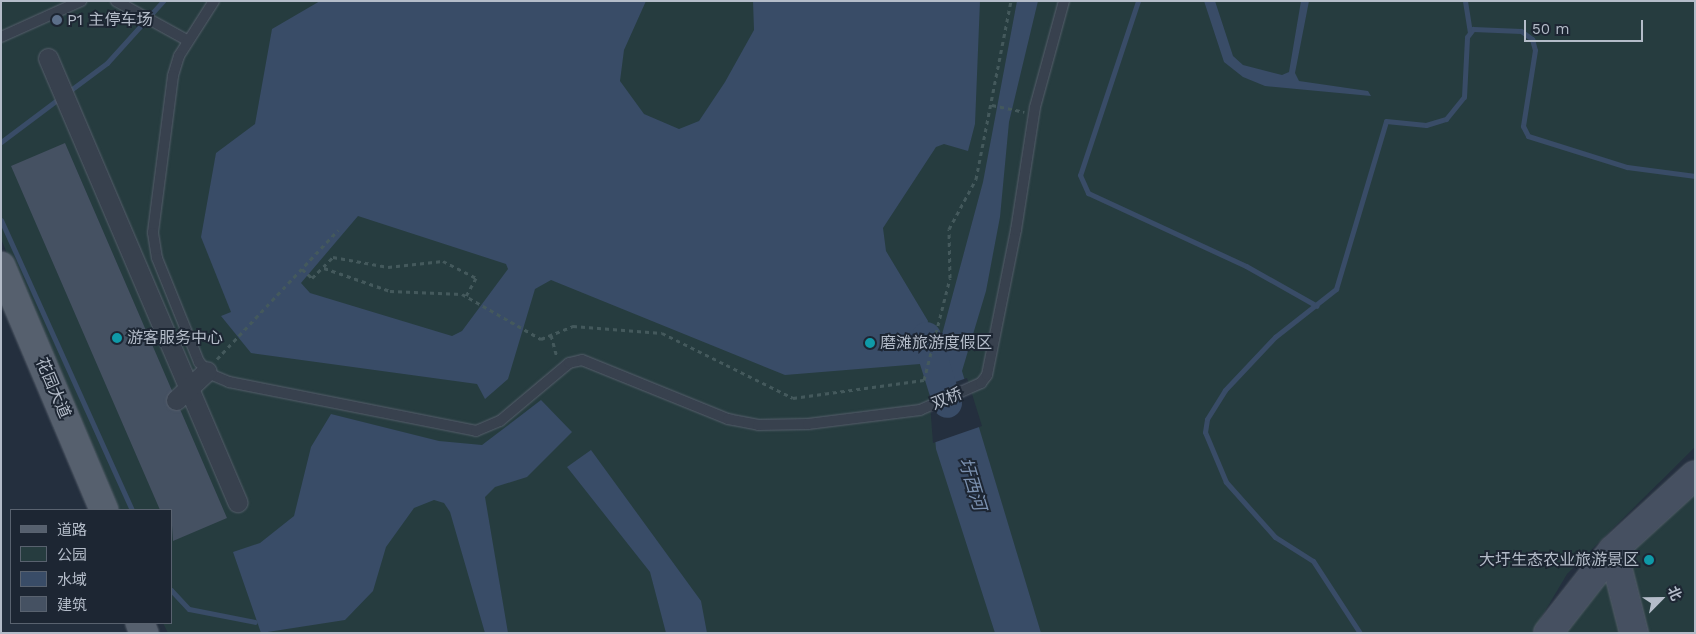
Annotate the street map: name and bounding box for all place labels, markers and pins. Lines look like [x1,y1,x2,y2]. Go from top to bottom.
place label: P1 主停车场 [67,10,152,30]
marker: P1 主停车场 [51,14,63,26]
place label: 游客服务中心 [127,328,223,348]
marker: 游客服务中心 [111,332,123,344]
place label: 磨滩旅游度假区 [880,333,992,353]
marker: 磨滩旅游度假区 [864,337,876,349]
place label: 大圩生态农业旅游景区 [1479,550,1639,570]
marker: 大圩生态农业旅游景区 [1643,554,1655,566]

